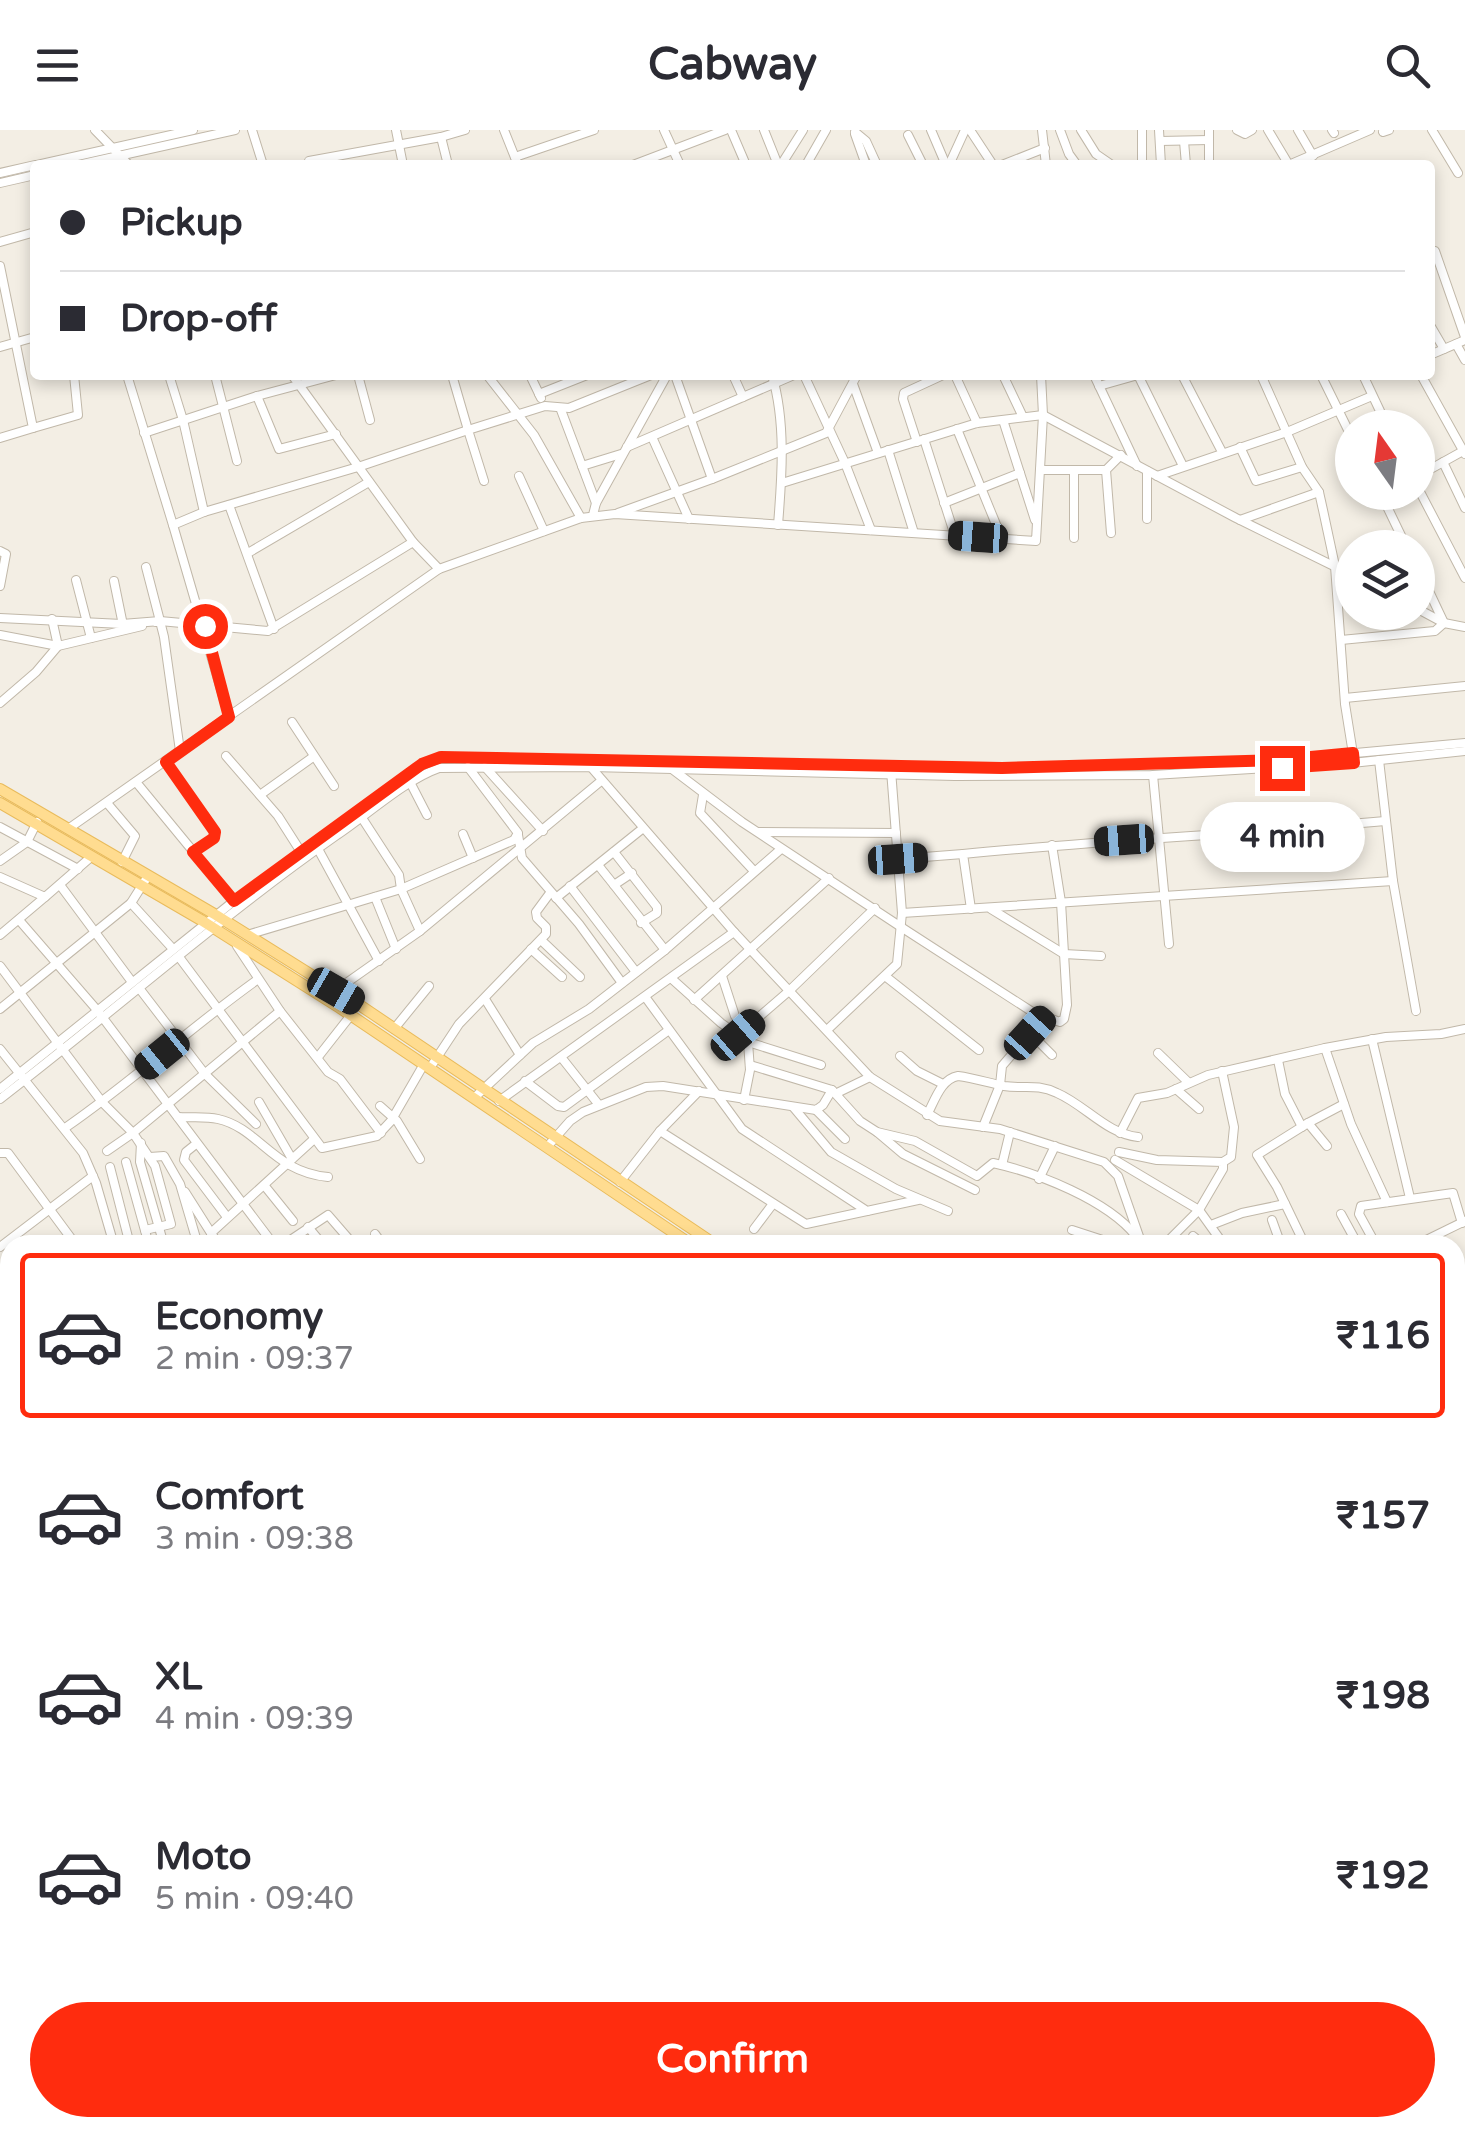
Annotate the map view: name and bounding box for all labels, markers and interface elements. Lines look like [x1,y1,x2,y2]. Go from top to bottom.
icon: menu [30,38,85,93]
text: Cabway [648,38,817,92]
icon: search [1380,38,1435,93]
text: Pickup [120,200,243,246]
text: Drop-off [120,296,277,342]
north arrow [1335,410,1435,510]
map controls [1335,410,1435,630]
car [947,520,1009,554]
button: layers [1335,530,1435,630]
route start [183,604,228,649]
route end [1260,746,1305,791]
callout: 4 min [1200,803,1364,873]
text: 4 min [1240,818,1325,856]
car [1093,823,1155,857]
car [867,842,929,876]
car [303,963,369,1019]
car [999,1001,1061,1065]
car [706,1004,770,1066]
car [129,1023,195,1085]
icon: car [35,1291,125,1381]
text: Economy [155,1294,323,1340]
text: ₹116 [1336,1313,1430,1359]
text: 2 min · 09:37 [155,1340,354,1378]
icon: car [35,1471,125,1561]
text: Comfort [155,1474,304,1520]
text: ₹157 [1336,1493,1430,1539]
text: 3 min · 09:38 [155,1520,354,1558]
icon: car [35,1651,125,1741]
text: XL [155,1654,202,1700]
text: ₹198 [1336,1673,1430,1719]
text: 4 min · 09:39 [155,1700,354,1738]
icon: car [35,1831,125,1921]
text: Moto [155,1834,251,1880]
text: ₹192 [1336,1853,1430,1899]
text: 5 min · 09:40 [155,1880,354,1918]
button: Confirm [30,2002,1435,2117]

